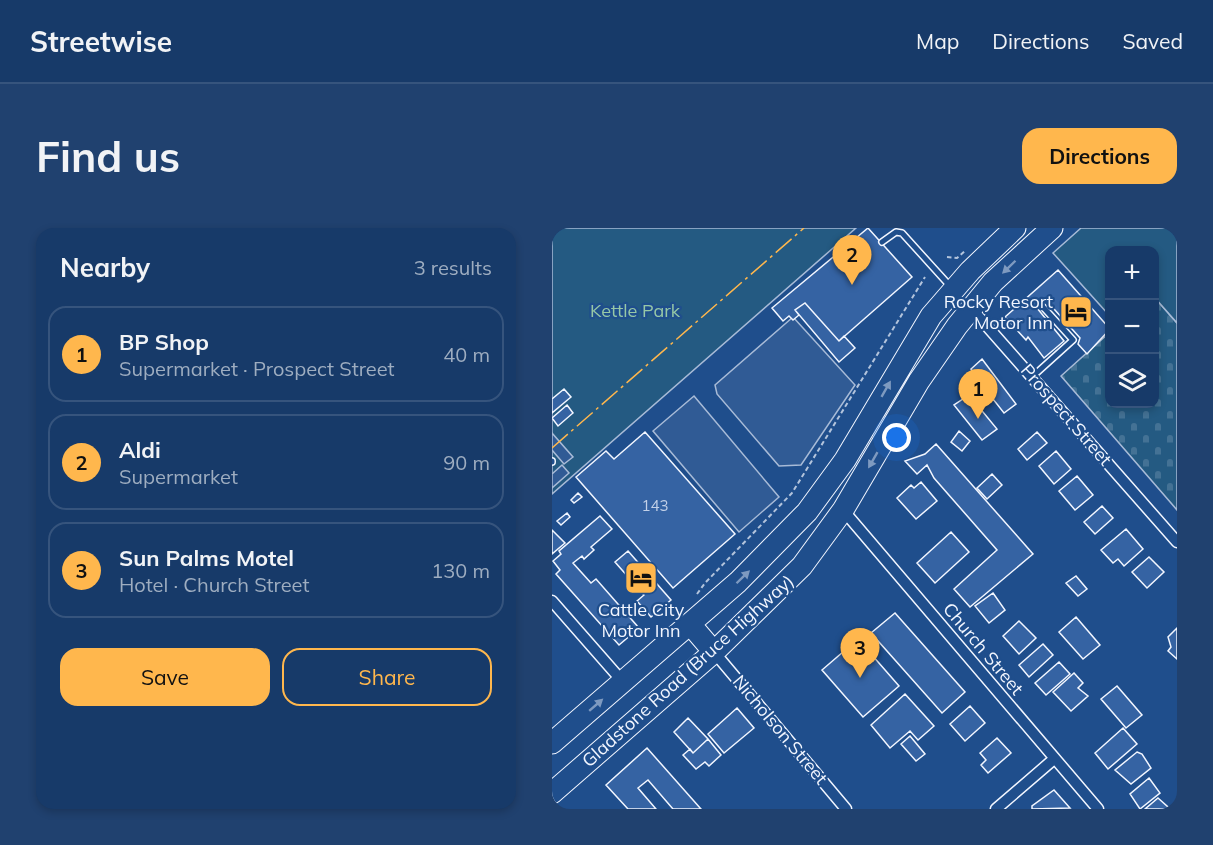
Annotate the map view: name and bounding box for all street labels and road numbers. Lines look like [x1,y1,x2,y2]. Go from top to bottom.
street label: Prospect Street [1016,359,1117,470]
street label: Gladstone Road (Bruce Highway) [577,569,798,772]
street label: Church Street [938,598,1029,700]
street label: Nicholson Street [728,670,833,789]

